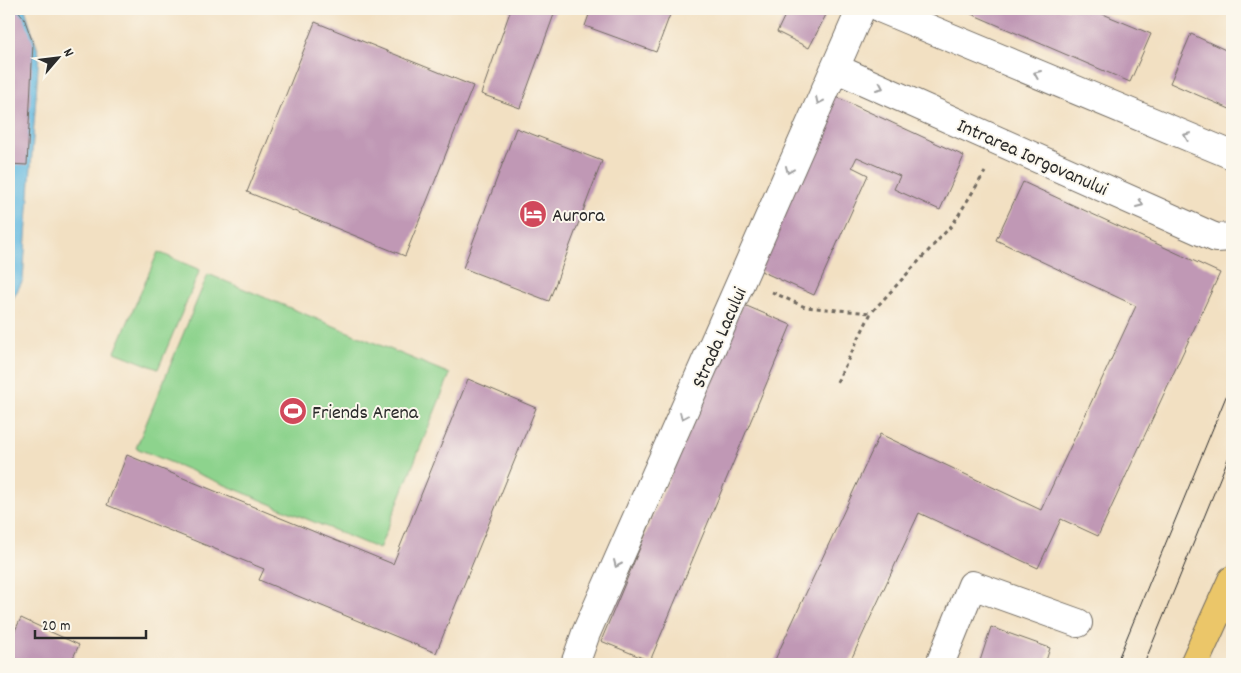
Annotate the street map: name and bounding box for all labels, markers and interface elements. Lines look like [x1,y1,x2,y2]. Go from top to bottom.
north arrow [32,32,82,82]
text: N [57,45,78,61]
one-way arrow [1033,69,1042,80]
one-way arrow [875,81,884,92]
one-way arrow [815,96,826,105]
street label: Intrarea Iorgovanului [952,113,1112,205]
one-way arrow [1183,132,1192,143]
one-way arrow [785,165,796,174]
one-way arrow [1135,198,1144,208]
hotel icon: Aurora [518,199,548,229]
place label: Aurora [552,203,605,231]
street label: Strada Lacului [686,283,756,393]
sports icon: Friends Arena [278,396,308,426]
place label: Friends Arena [312,400,419,428]
one-way arrow [679,411,690,420]
one-way arrow [612,559,623,568]
scale bar [35,608,146,640]
text: 20 m [42,616,70,638]

